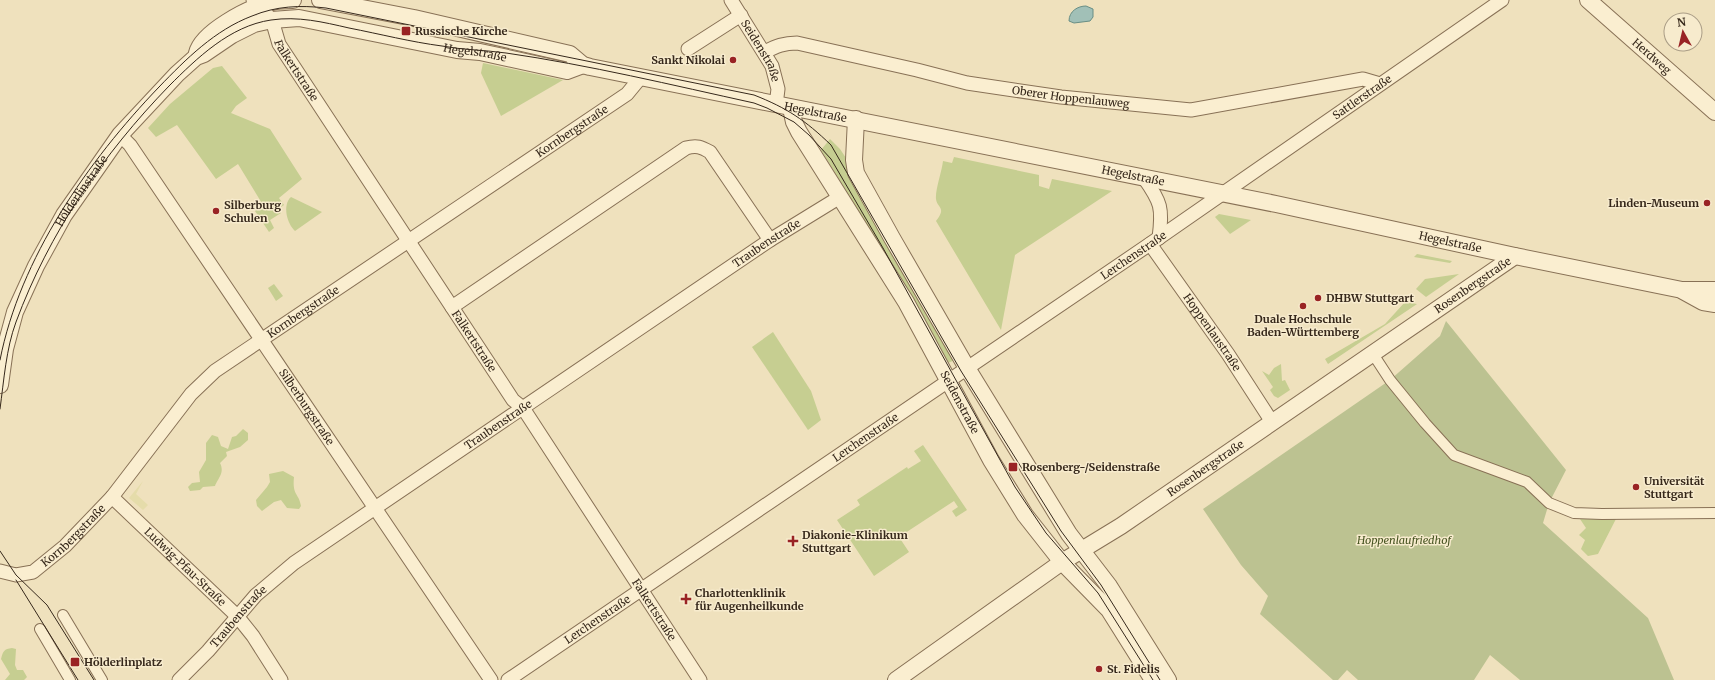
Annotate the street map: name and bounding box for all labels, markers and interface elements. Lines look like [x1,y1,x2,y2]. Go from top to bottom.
north arrow [1663,12,1703,52]
text: N [1676,15,1687,30]
street label: Seidenstraße [738,17,783,83]
place label: Russische Kirche [415,24,508,38]
marker: Russische Kirche [400,25,412,37]
street label: Herdweg [1629,35,1674,77]
street label: Falkertstraße [271,38,322,104]
street label: Hegelstraße [442,40,508,65]
place label: Sankt Nikolai [651,53,725,67]
marker: Sankt Nikolai [728,55,738,65]
street label: Sattlerstraße [1330,72,1394,122]
street label: Oberer Hoppenlauweg [1011,83,1130,111]
street label: Hegelstraße [783,99,848,125]
street label: Kornbergstraße [533,102,611,160]
street label: Hölderlinstraße [52,152,111,229]
street label: Hegelstraße [1101,162,1166,189]
place label: Linden-Museum [1608,196,1699,210]
place label: Silberburg Schulen [224,198,281,225]
marker: Linden-Museum [1702,198,1712,208]
marker: Silberburg Schulen [211,206,221,216]
street label: Traubenstraße [730,216,803,270]
street label: Lerchenstraße [1098,228,1169,283]
street label: Hegelstraße [1418,228,1483,256]
street label: Rosenbergstraße [1432,254,1514,316]
street label: Kornbergstraße [264,282,342,341]
street label: Hoppenlaustraße [1180,291,1244,374]
place label: DHBW Stuttgart [1326,291,1415,305]
marker: DHBW Stuttgart [1313,293,1323,303]
marker: Duale Hochschule Baden-Württemberg [1298,301,1308,311]
street label: Falkertstraße [449,307,500,375]
place label: Duale Hochschule Baden-Württemberg [1247,312,1359,339]
street label: Silberburgstraße [276,366,338,448]
street label: Seidenstraße [937,368,983,436]
street label: Traubenstraße [462,397,535,452]
street label: Lerchenstraße [830,410,901,465]
street label: Rosenbergstraße [1164,437,1247,499]
place label: Rosenberg-/Seidenstraße [1022,460,1160,474]
marker: Rosenberg-/Seidenstraße [1007,461,1019,473]
place label: Universität Stuttgart [1644,474,1705,501]
marker: Universität Stuttgart [1631,482,1641,492]
street label: Kornbergstraße [38,501,108,570]
street label: Ludwig-Pfau-Straße [141,524,229,609]
place label: Diakonie-Klinikum Stuttgart [802,528,908,555]
park label: Hoppenlaufriedhof [1356,533,1452,547]
marker: Diakonie-Klinikum Stuttgart [787,535,799,547]
street label: Falkertstraße [629,576,680,643]
street label: Traubenstraße [207,582,269,650]
place label: Charlottenklinik für Augenheilkunde [695,586,804,613]
street label: Lerchenstraße [562,592,633,647]
marker: Charlottenklinik für Augenheilkunde [680,593,692,605]
place label: Hölderlinplatz [84,655,162,669]
marker: Hölderlinplatz [69,656,81,668]
place label: St. Fidelis [1107,662,1160,676]
marker: St. Fidelis [1094,664,1104,674]

